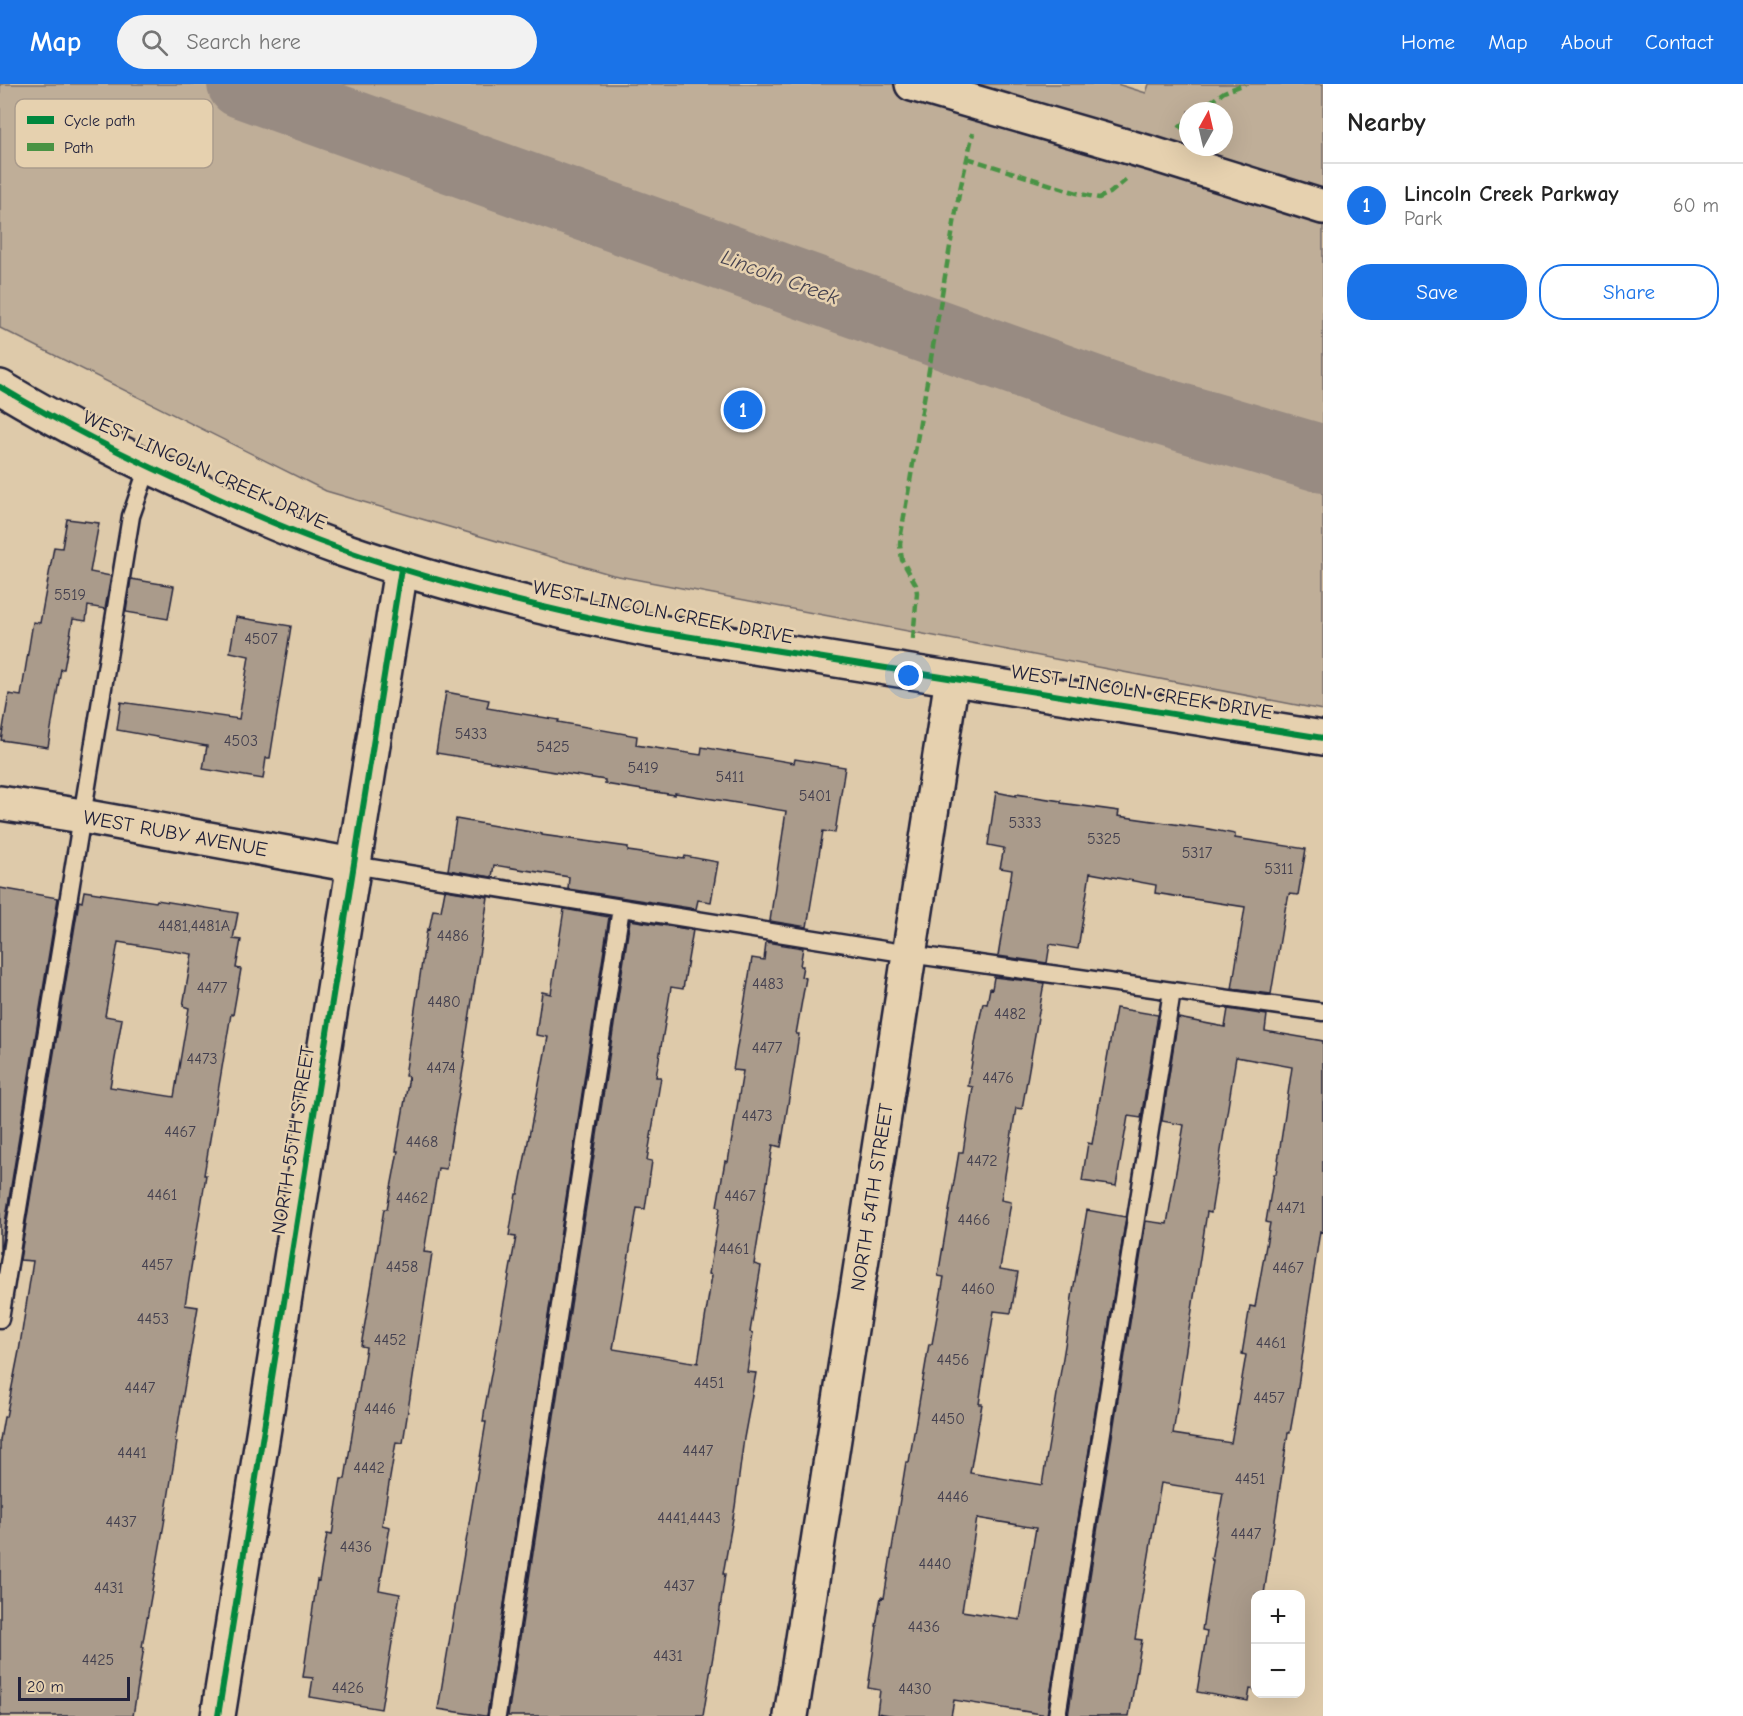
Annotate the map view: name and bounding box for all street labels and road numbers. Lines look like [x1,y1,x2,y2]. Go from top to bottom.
street label: WEST LINCOLN CREEK DRIVE [79,406,331,534]
street label: WEST LINCOLN CREEK DRIVE [531,575,795,649]
street label: WEST LINCOLN CREEK DRIVE [1009,660,1275,724]
street label: WEST RUBY AVENUE [81,805,269,861]
street label: NORTH 55TH STREET [267,1043,319,1236]
street label: NORTH 54TH STREET [846,1101,897,1293]

